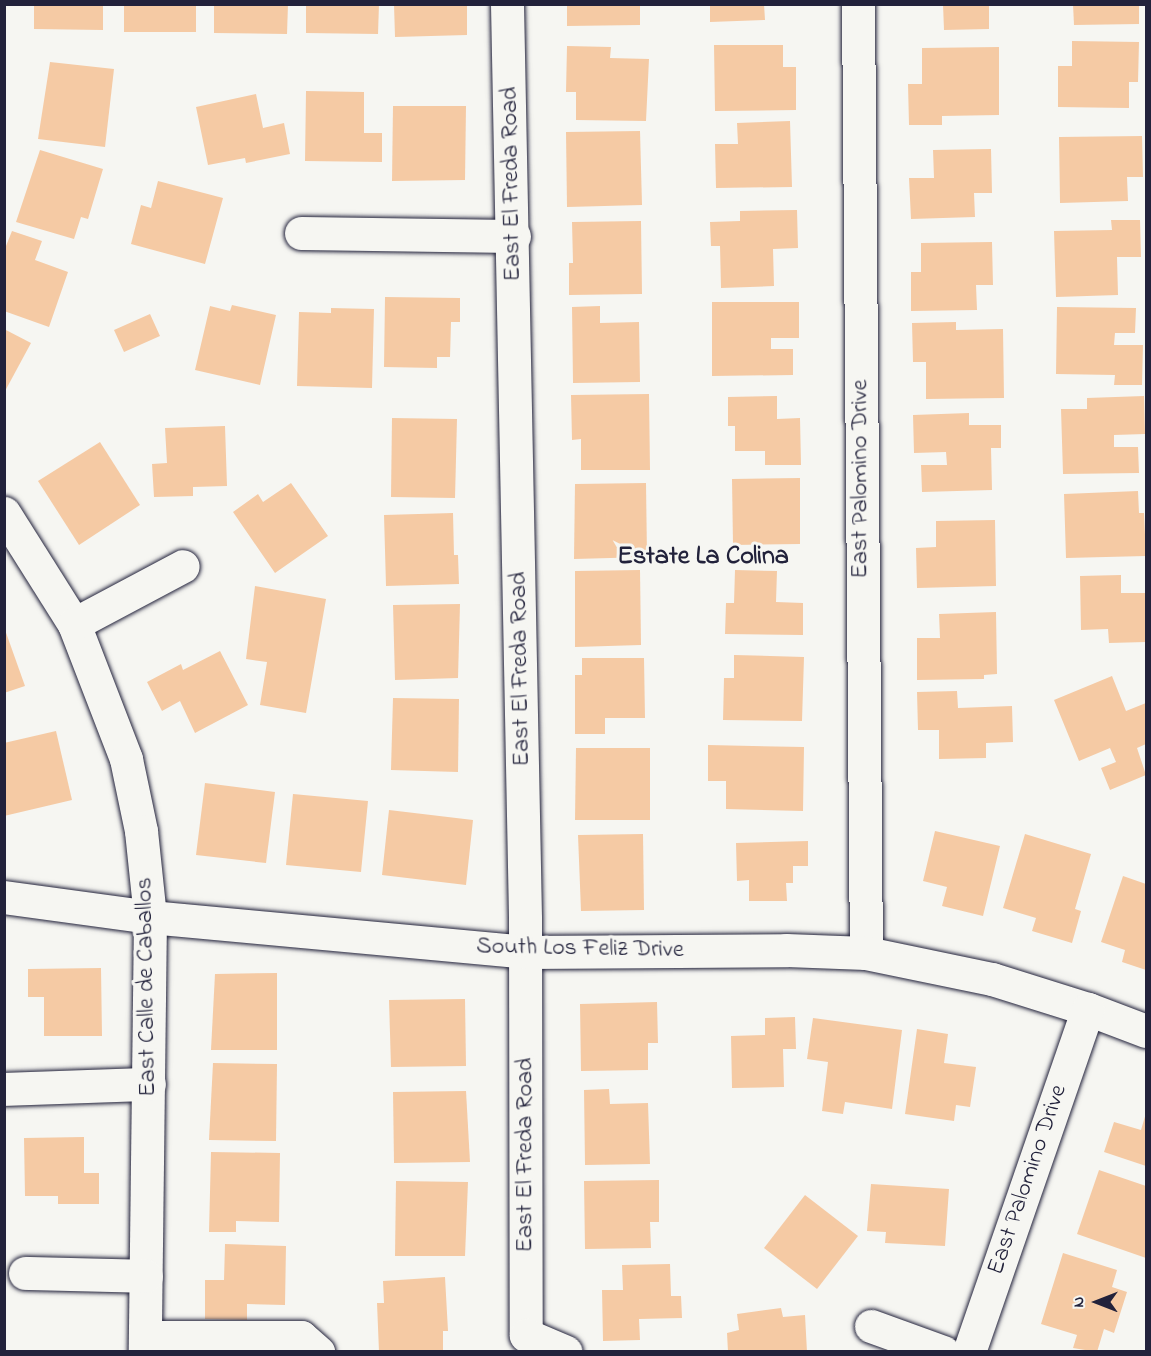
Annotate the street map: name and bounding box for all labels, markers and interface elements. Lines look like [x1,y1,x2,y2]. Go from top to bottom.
street label: East El Freda Road [496,86,528,282]
street label: East Palomino Drive [847,379,875,579]
district label: Estate La Colina [617,542,789,574]
street label: East El Freda Road [505,571,537,767]
street label: East Calle de Caballos [131,877,163,1097]
street label: South Los Feliz Drive [476,933,684,965]
street label: East El Freda Road [512,1058,540,1252]
street label: East Palomino Drive [982,1081,1074,1279]
north arrow [1067,1272,1127,1332]
text: N [1067,1297,1091,1307]

